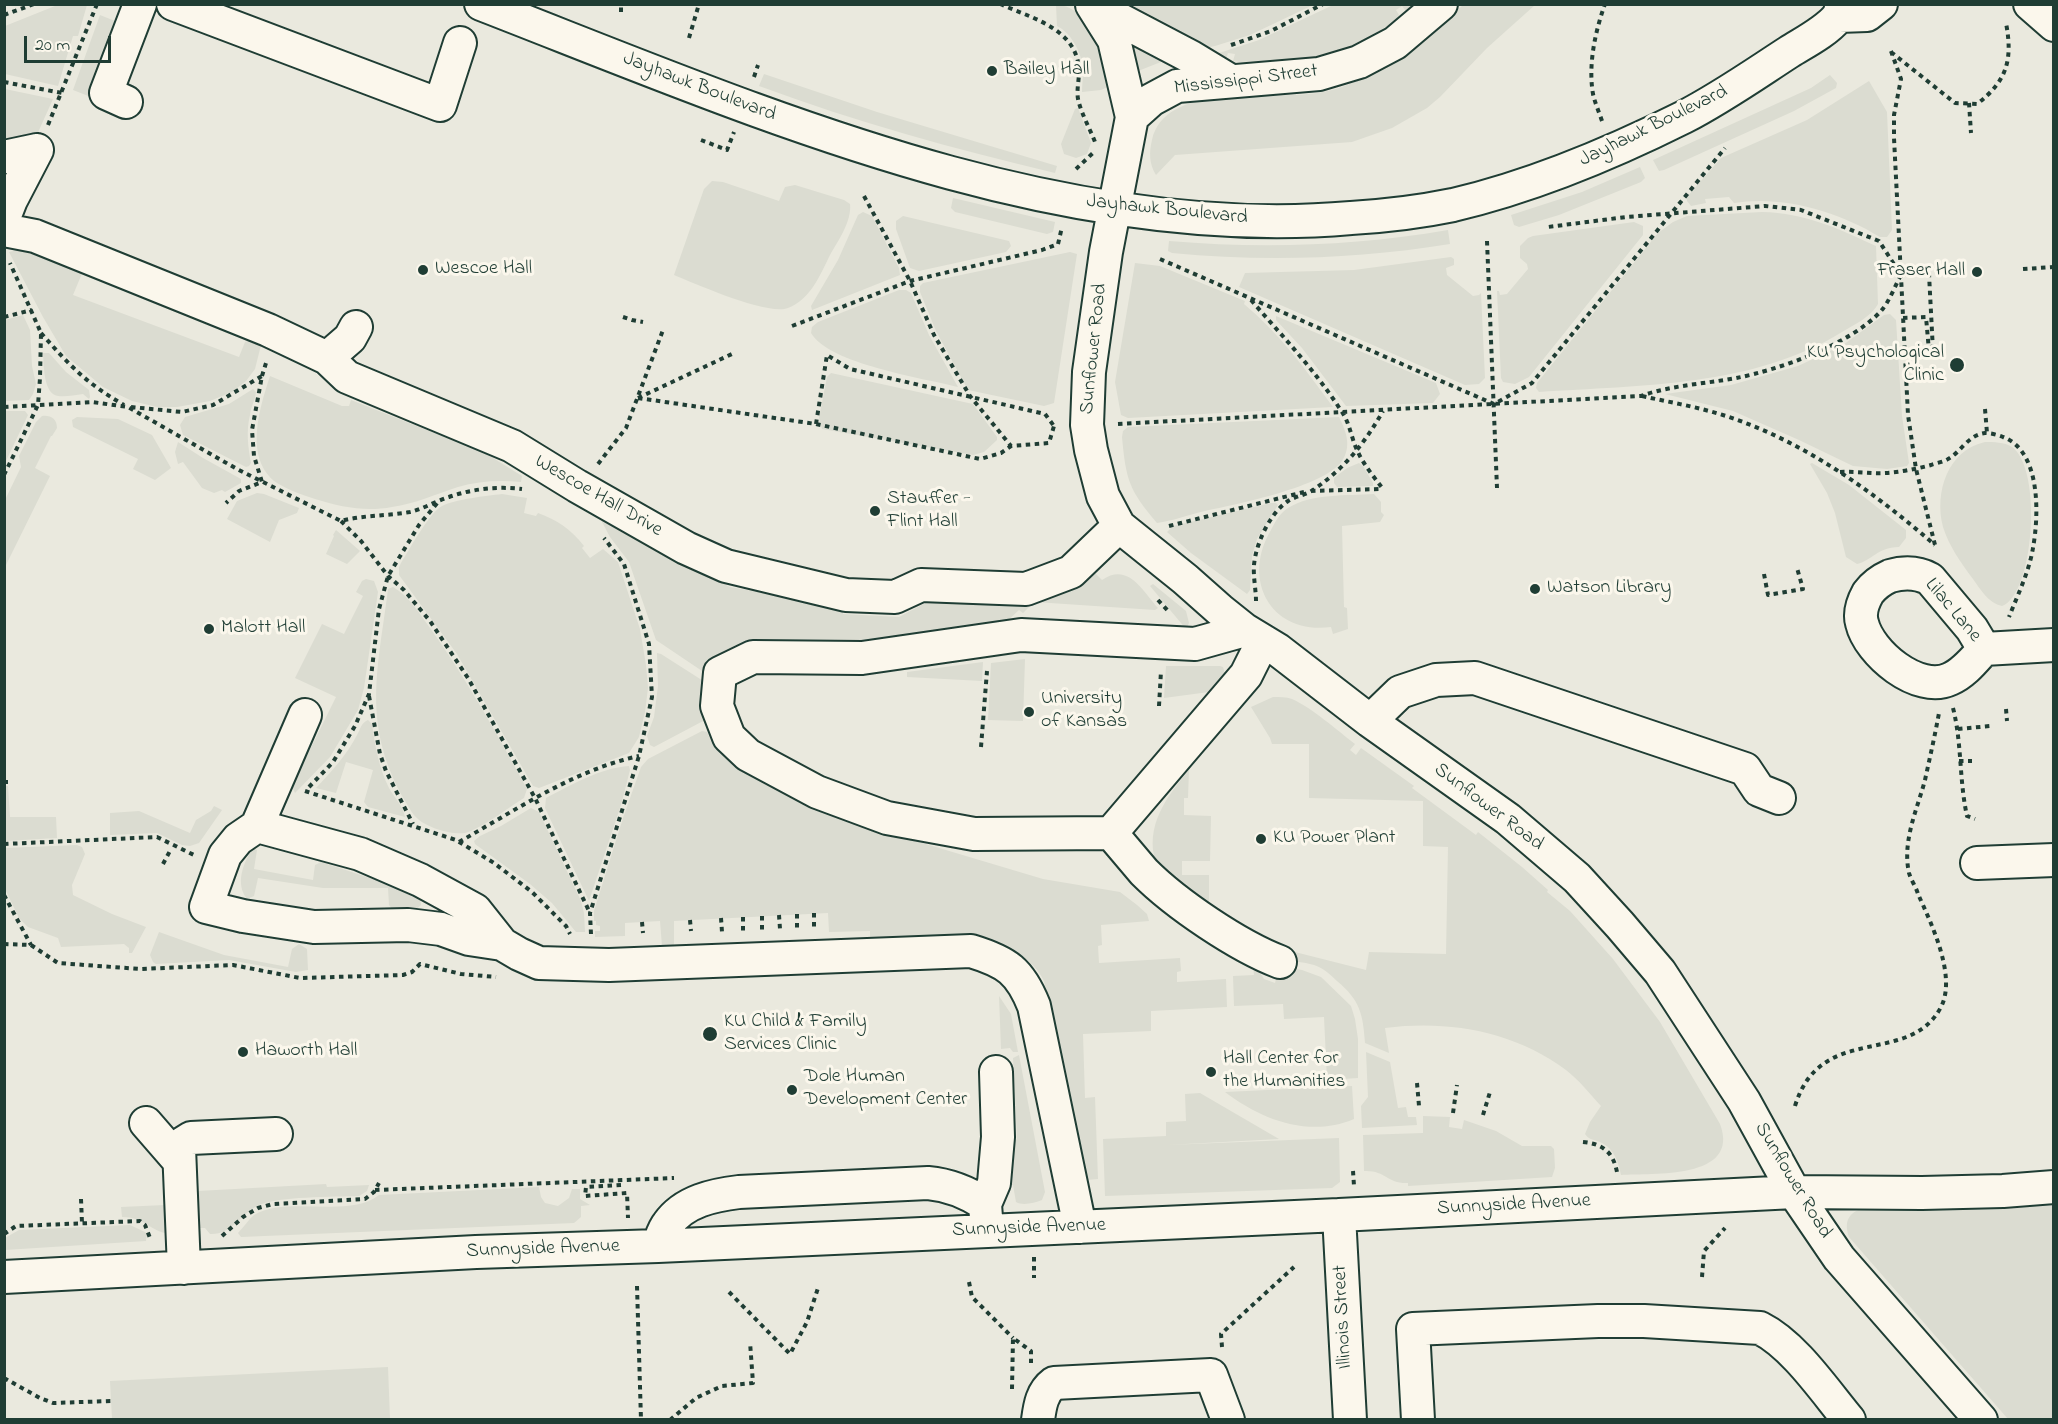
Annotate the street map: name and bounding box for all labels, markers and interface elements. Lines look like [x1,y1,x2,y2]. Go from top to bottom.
scale bar [27,24,114,62]
text: 20 m [35,33,70,59]
street label: Jayhawk Boulevard [619,48,779,128]
place label: Bailey Hall [1004,59,1089,83]
street label: Mississippi Street [1173,60,1319,102]
marker: Bailey Hall [985,64,999,78]
street label: Jayhawk Boulevard [1576,81,1732,173]
street label: Jayhawk Boulevard [1085,191,1249,231]
place label: Wescoe Hall [435,258,532,282]
place label: Fraser Hall [1877,260,1965,284]
marker: Wescoe Hall [416,263,430,277]
marker: Fraser Hall [1970,265,1984,279]
street label: Sunflower Road [1076,282,1114,416]
place label: KU Psychological Clinic [1807,342,1944,389]
marker: KU Psychological Clinic [1948,356,1966,374]
street label: Wescoe Hall Drive [530,451,666,543]
place label: Stauffer - Flint Hall [887,488,971,535]
marker: Stauffer - Flint Hall [868,504,882,518]
street label: Lilac Lane [1918,574,1986,648]
place label: Watson Library [1547,577,1671,601]
marker: Watson Library [1528,582,1542,596]
place label: Malott Hall [221,617,305,641]
marker: Malott Hall [202,622,216,636]
place label: University of Kansas [1041,688,1127,735]
marker: University of Kansas [1022,705,1036,719]
street label: Sunflower Road [1428,759,1548,857]
place label: KU Power Plant [1273,827,1396,851]
marker: KU Power Plant [1254,832,1268,846]
place label: KU Child & Family Services Clinic [724,1011,867,1058]
marker: KU Child & Family Services Clinic [701,1025,719,1043]
place label: Haworth Hall [255,1040,357,1064]
marker: Haworth Hall [236,1045,250,1059]
place label: Hall Center for the Humanities [1223,1048,1345,1095]
marker: Hall Center for the Humanities [1204,1065,1218,1079]
place label: Dole Human Development Center [804,1066,967,1113]
marker: Dole Human Development Center [785,1083,799,1097]
street label: Sunflower Road [1748,1119,1836,1243]
street label: Sunnyside Avenue [1437,1190,1591,1222]
street label: Sunnyside Avenue [952,1214,1106,1244]
street label: Sunnyside Avenue [466,1235,620,1265]
street label: Illinois Street [1329,1264,1359,1370]

